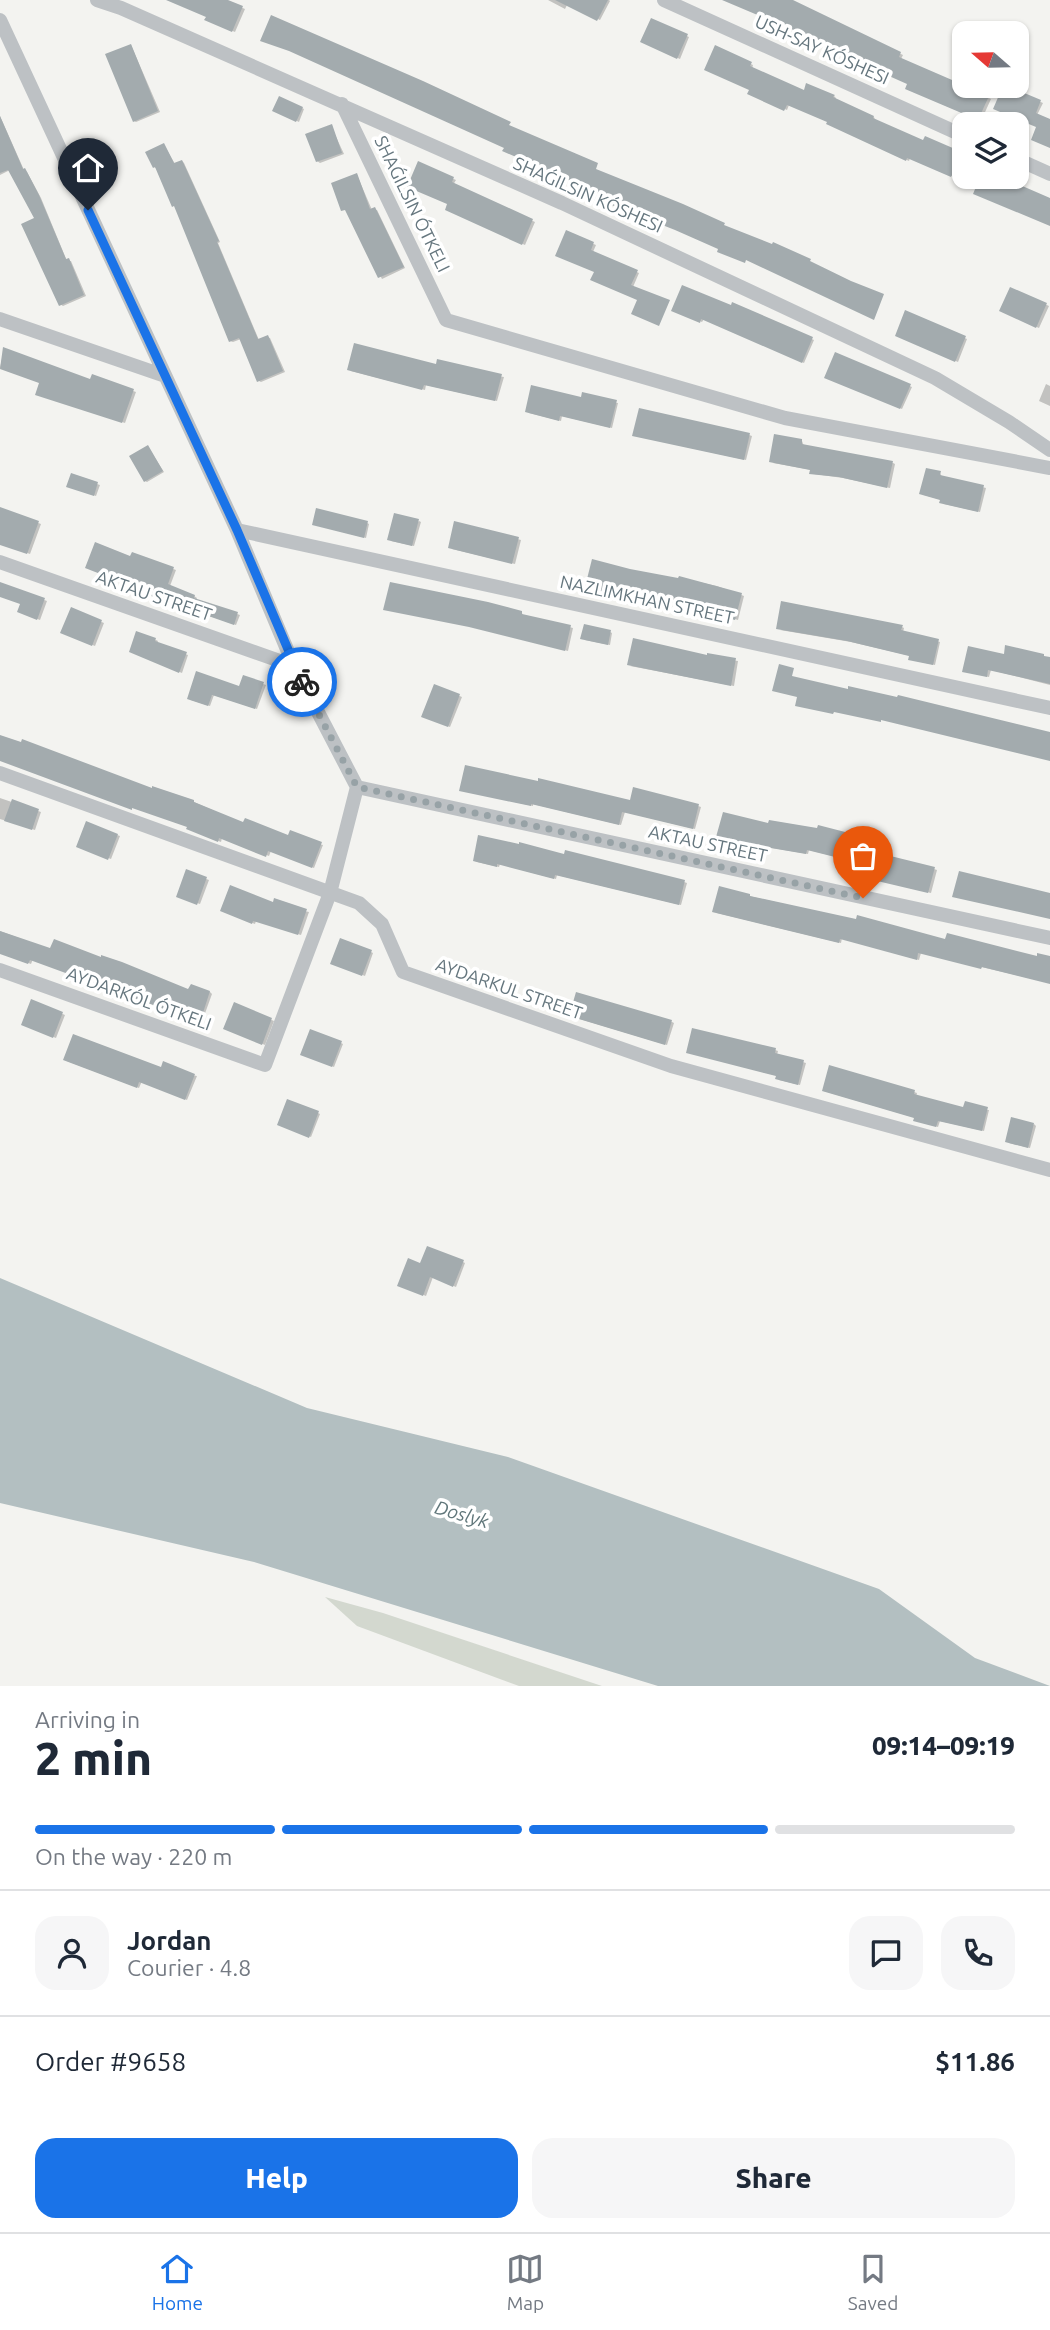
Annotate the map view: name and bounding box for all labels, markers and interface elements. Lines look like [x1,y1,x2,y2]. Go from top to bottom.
street label: USH-SAY KÓSHESI [752,10,893,88]
north arrow [952,21,1029,98]
map controls [952,21,1029,189]
button: layers [952,112,1029,189]
street label: SHAǴILSIN ÓTKELI [371,132,455,275]
pin [58,138,118,210]
icon: home [69,149,107,187]
street label: SHAǴILSIN KÓSHESI [511,151,666,236]
street label: AKTAU STREET [94,566,215,624]
street label: NAZLIMKHAN STREET [558,571,736,627]
courier [267,647,337,717]
icon: bike [283,663,321,701]
street label: AKTAU STREET [647,821,769,865]
pin [833,826,893,898]
icon: bag [844,837,882,875]
street label: AYDARKUL STREET [433,954,585,1023]
street label: AYDARKÓL ÓTKELI [64,962,215,1034]
water label: Doslyk [432,1496,492,1532]
text: Arriving in [35,1707,140,1732]
text: 09:14–09:19 [872,1731,1015,1760]
text: 2 min [35,1732,152,1784]
text: On the way · 220 m [35,1844,232,1869]
button: person [35,1916,109,1990]
button: chat [849,1916,923,1990]
button: phone [941,1916,1015,1990]
text: Jordan [127,1926,212,1955]
text: Courier · 4.8 [127,1955,251,1980]
text: Order #9658 [35,2047,186,2076]
text: $11.86 [935,2047,1015,2076]
button: Help [35,2138,518,2218]
button: Share [532,2138,1015,2218]
tab: Home [152,2250,203,2314]
tab: Map [506,2250,544,2314]
tab: Saved [848,2250,898,2314]

